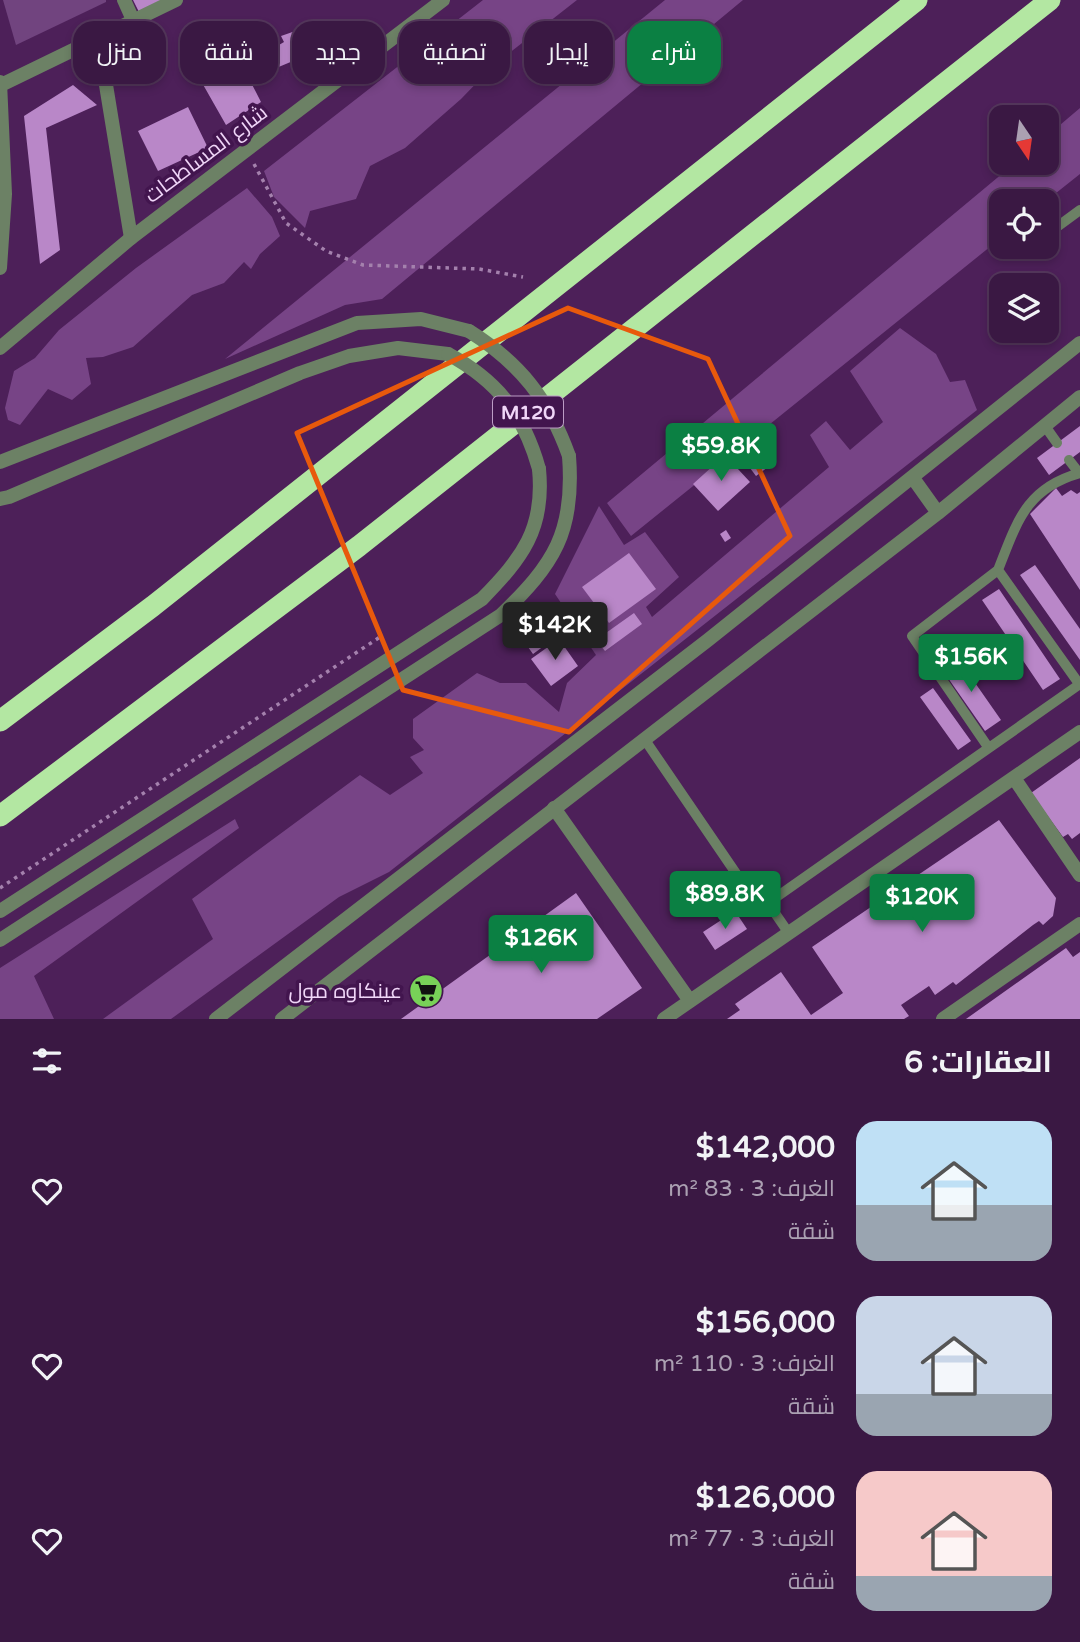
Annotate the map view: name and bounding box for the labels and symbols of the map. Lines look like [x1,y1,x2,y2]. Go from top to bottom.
street label: شارع المساطحات [140,100,273,209]
north arrow [989,105,1059,175]
road number: M120 [493,396,563,428]
pin: $59.8K [664,424,778,483]
pin: $142K [506,602,604,662]
pin: $156K [922,634,1020,694]
pin: $89.8K [668,872,782,931]
pin: $120K [873,874,971,934]
pin: $126K [492,916,590,975]
supermarket icon: عينكاوه مول [407,972,445,1010]
place label: عينكاوه مول [288,979,402,1004]

